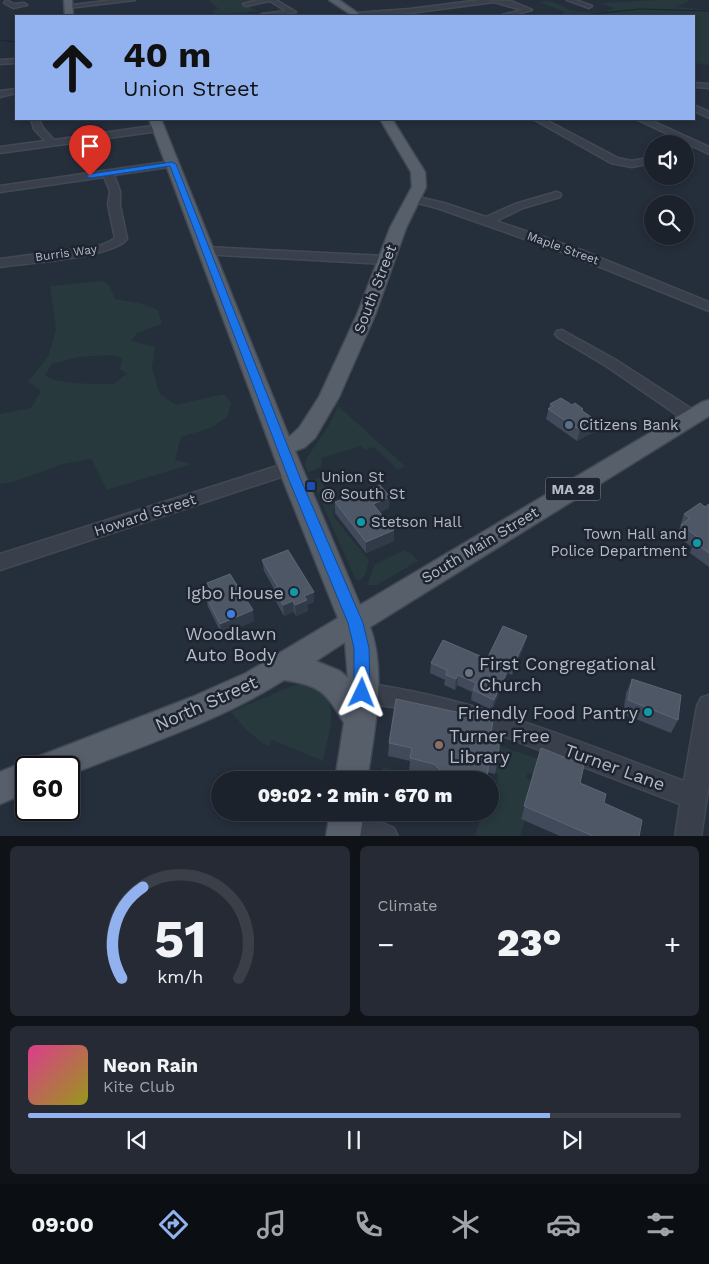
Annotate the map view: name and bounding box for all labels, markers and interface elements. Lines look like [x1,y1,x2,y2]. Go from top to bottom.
text: 40 m [123,34,211,76]
icon: ahead [40,35,105,100]
text: Union Street [123,76,258,101]
pin [69,125,111,176]
icon: arrive [76,132,104,160]
map controls [644,135,694,245]
button: sound [644,135,694,185]
button: search [644,195,694,245]
street label: Maple Street [525,229,601,267]
street label: South Street [350,241,400,336]
street label: Burris Way [34,242,98,264]
place label: Citizens Bank [579,416,679,434]
marker: Citizens Bank [563,419,575,431]
place label: Union St @ South St [321,468,406,503]
road number: MA 28 [546,478,600,500]
marker: Union St @ South St [305,480,317,492]
street label: Howard Street [92,490,199,540]
street label: South Main Street [418,503,542,587]
place label: Stetson Hall [371,513,462,531]
marker: Stetson Hall [355,516,367,528]
place label: Town Hall and Police Department [550,525,688,560]
marker: Town Hall and Police Department [691,537,703,549]
place label: Igbo House [186,582,284,603]
marker: Igbo House [288,586,300,598]
marker: Woodlawn Auto Body [225,608,237,620]
place label: Woodlawn Auto Body [185,623,277,665]
place label: First Congregational Church [479,653,656,695]
position arrow [335,666,387,718]
marker: First Congregational Church [463,667,475,679]
street label: North Street [152,671,261,735]
place label: Friendly Food Pantry [457,702,639,723]
marker: Friendly Food Pantry [642,706,654,718]
place label: Turner Free Library [449,725,550,767]
marker: Turner Free Library [433,739,445,751]
street label: Turner Lane [562,739,668,795]
speed limit sign: 60 [15,756,80,821]
text: 09:02 · 2 min · 670 m [258,784,452,807]
text: Climate [378,896,438,915]
text: 51 [153,909,206,970]
text: 23° [497,921,562,965]
text: − [378,928,394,961]
text: + [664,928,681,961]
text: km/h [157,966,203,987]
text: Neon Rain [103,1054,198,1077]
text: Kite Club [103,1077,175,1096]
icon: previous [123,1126,151,1154]
icon: pause [340,1126,368,1154]
icon: next [558,1126,586,1154]
icon: directions [156,1207,191,1242]
icon: music [254,1207,289,1242]
icon: phone [351,1207,386,1242]
icon: climate [448,1207,483,1242]
icon: car [546,1207,581,1242]
icon: filters [643,1207,678,1242]
text: 09:00 [31,1212,94,1237]

